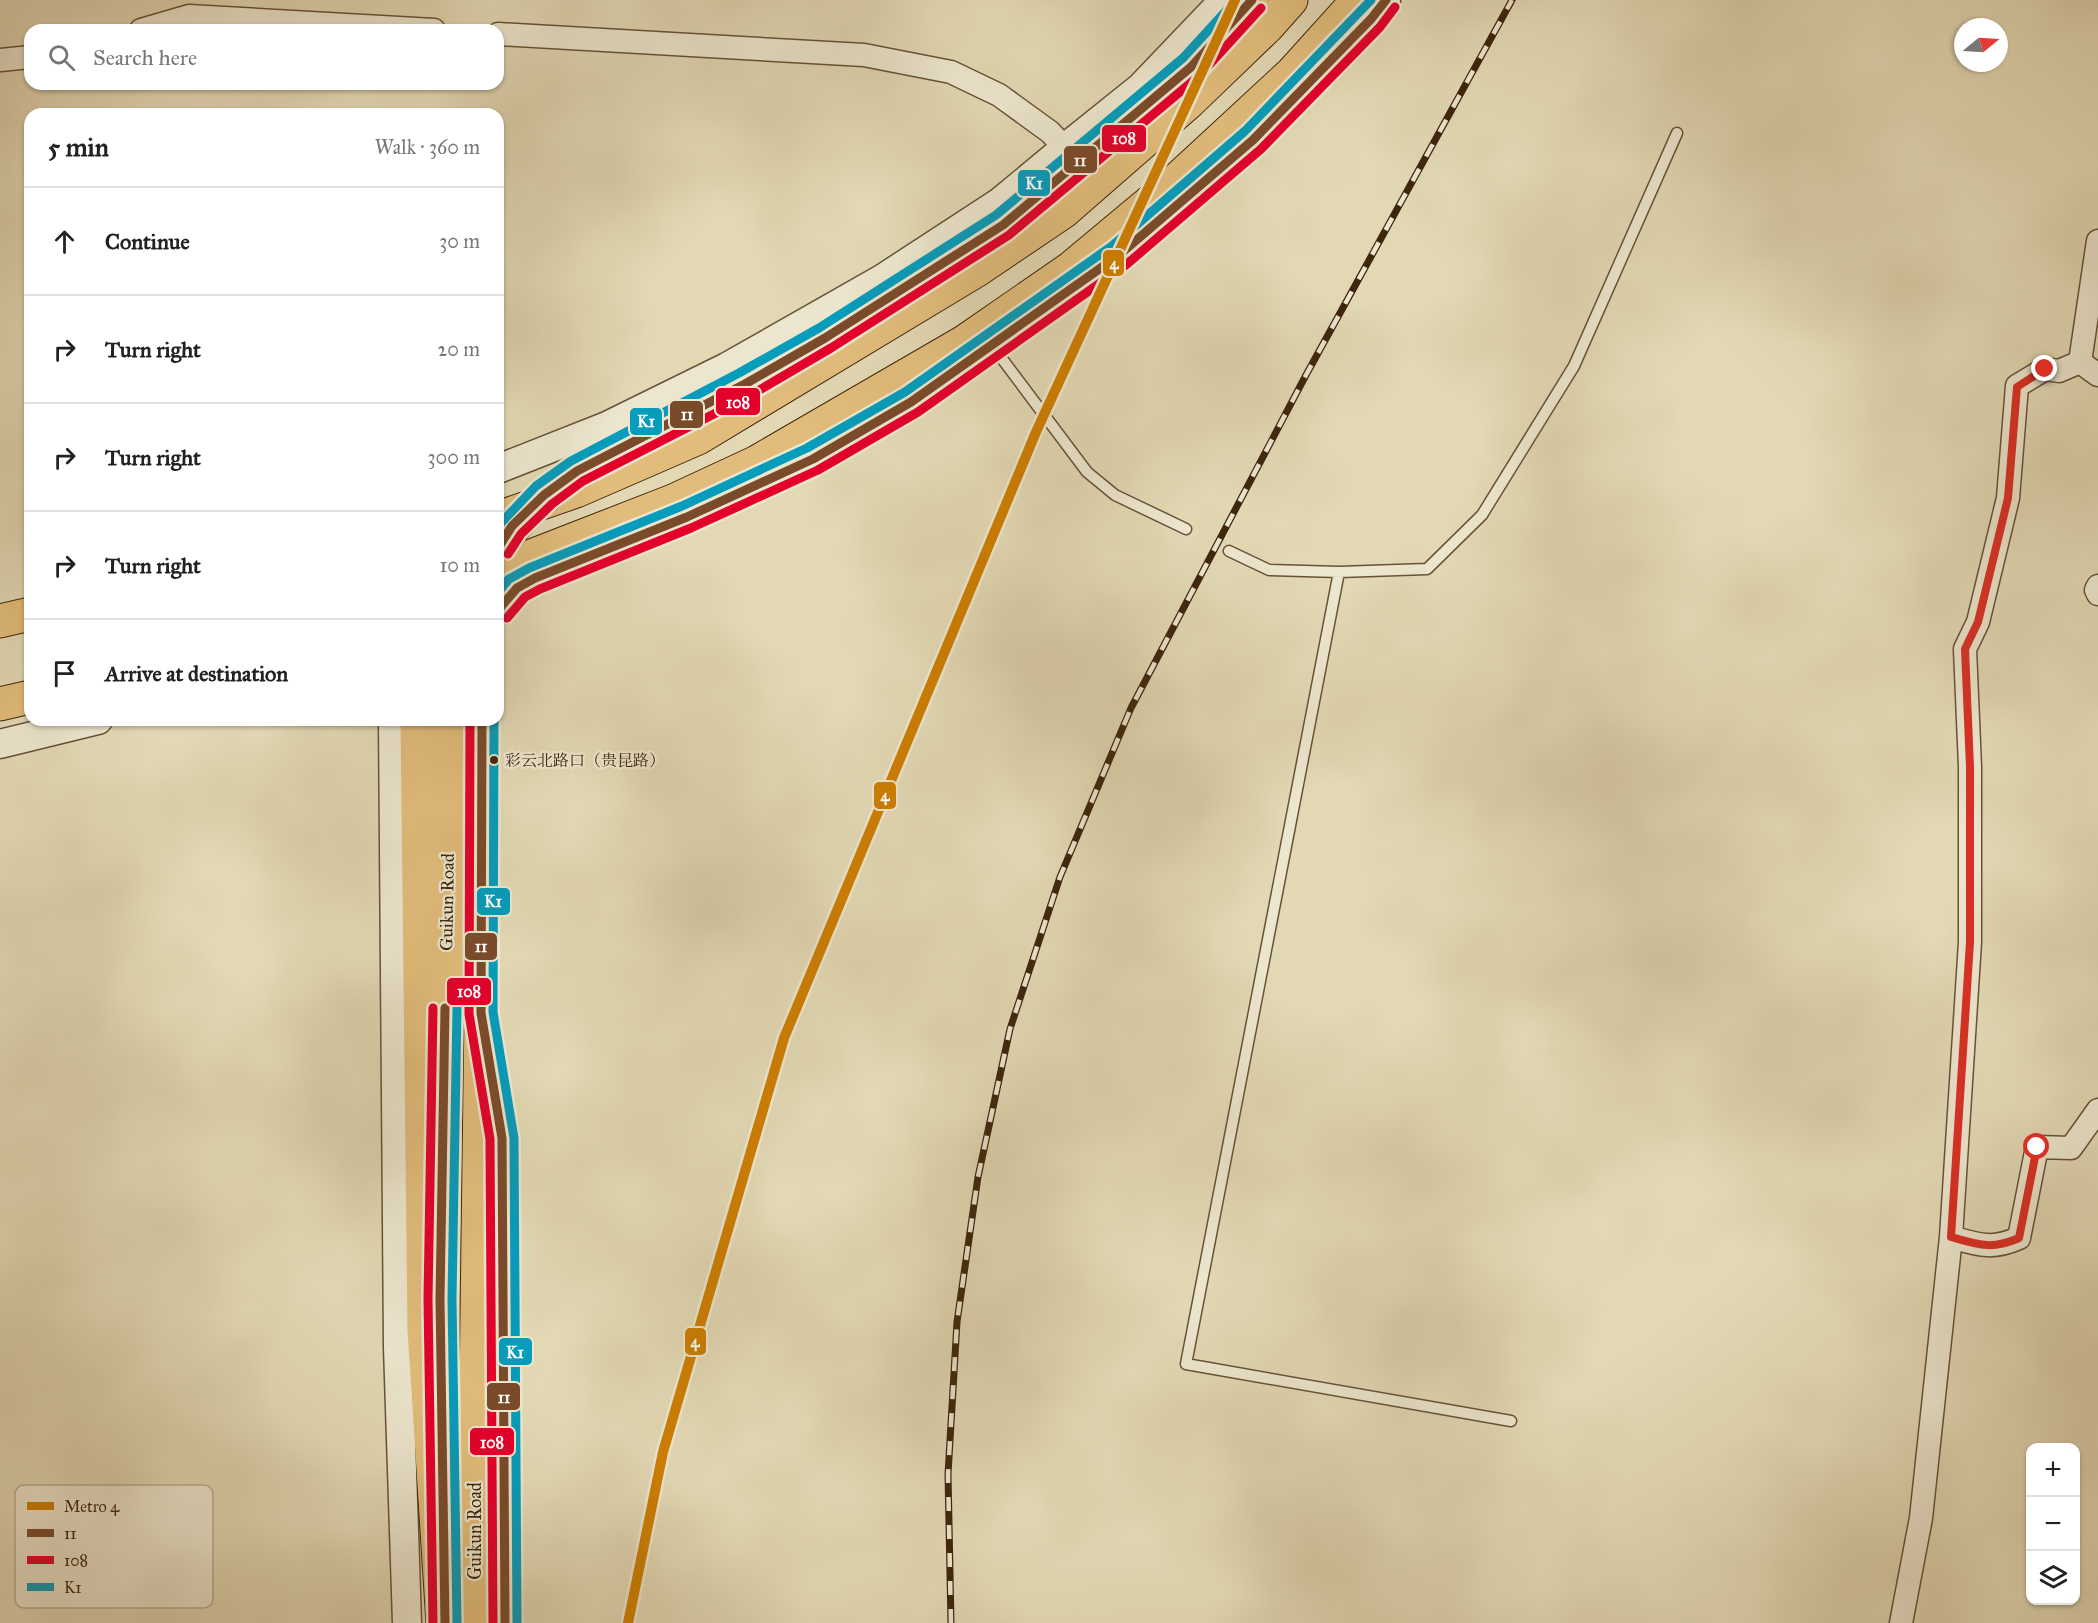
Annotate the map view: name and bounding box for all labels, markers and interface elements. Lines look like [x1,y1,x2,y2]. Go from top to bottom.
north arrow [1954,18,2008,72]
search box [24,24,504,90]
icon: search [45,41,78,74]
text: Search here [93,44,197,71]
line badge: 108 [1101,124,1147,153]
text: 108 [1112,129,1136,148]
text: 5 min [48,131,109,163]
text: Walk · 360 m [375,135,480,159]
line badge: 11 [1063,145,1098,174]
text: 11 [1074,151,1087,170]
line badge: K1 [1017,169,1051,197]
text: K1 [1025,174,1044,193]
icon: ahead [48,225,81,258]
text: Continue [105,228,190,255]
text: 30 m [439,229,480,253]
line badge: 4 [1102,249,1125,277]
text: 4 [1110,254,1120,274]
icon: right [48,333,81,366]
text: Turn right [105,336,201,363]
text: 20 m [437,337,480,361]
route end [2031,355,2057,381]
line badge: 108 [715,387,761,416]
text: 108 [726,393,750,412]
line badge: 11 [669,400,704,429]
text: 11 [681,405,694,424]
line badge: K1 [629,407,663,436]
text: K1 [637,412,656,431]
icon: right [48,441,81,474]
text: Turn right [105,444,201,471]
text: 300 m [428,445,480,469]
icon: right [48,549,81,582]
text: Turn right [105,552,201,579]
text: 10 m [439,553,480,577]
icon: arrive [48,657,81,690]
text: Arrive at destination [105,660,288,687]
place label: 彩云北路口（贵昆路） [505,751,665,770]
marker: 彩云北路口（贵昆路） [488,754,500,766]
line badge: 4 [873,781,897,810]
text: 4 [881,786,891,806]
street label: Guikun Road [435,853,459,951]
line badge: K1 [476,887,511,916]
text: K1 [484,892,503,911]
line badge: 11 [464,932,498,961]
text: 11 [475,937,488,956]
line badge: 108 [446,977,492,1006]
text: 108 [457,982,481,1001]
route start [2023,1133,2049,1159]
line badge: 4 [684,1327,707,1356]
text: 4 [691,1332,701,1352]
line badge: K1 [498,1337,533,1366]
text: K1 [506,1343,525,1362]
line badge: 11 [486,1382,521,1411]
text: 11 [498,1388,511,1407]
line badge: 108 [469,1427,515,1456]
text: 108 [480,1433,504,1452]
map controls [2026,1443,2080,1605]
button: + [2026,1443,2080,1497]
street label: Guikun Road [464,1482,486,1580]
legend [15,1485,213,1608]
text: Metro 4 [64,1497,120,1516]
button: − [2026,1497,2080,1551]
text: 11 [64,1524,77,1543]
text: 108 [64,1551,88,1570]
button: layers [2026,1551,2080,1605]
text: K1 [64,1578,82,1597]

